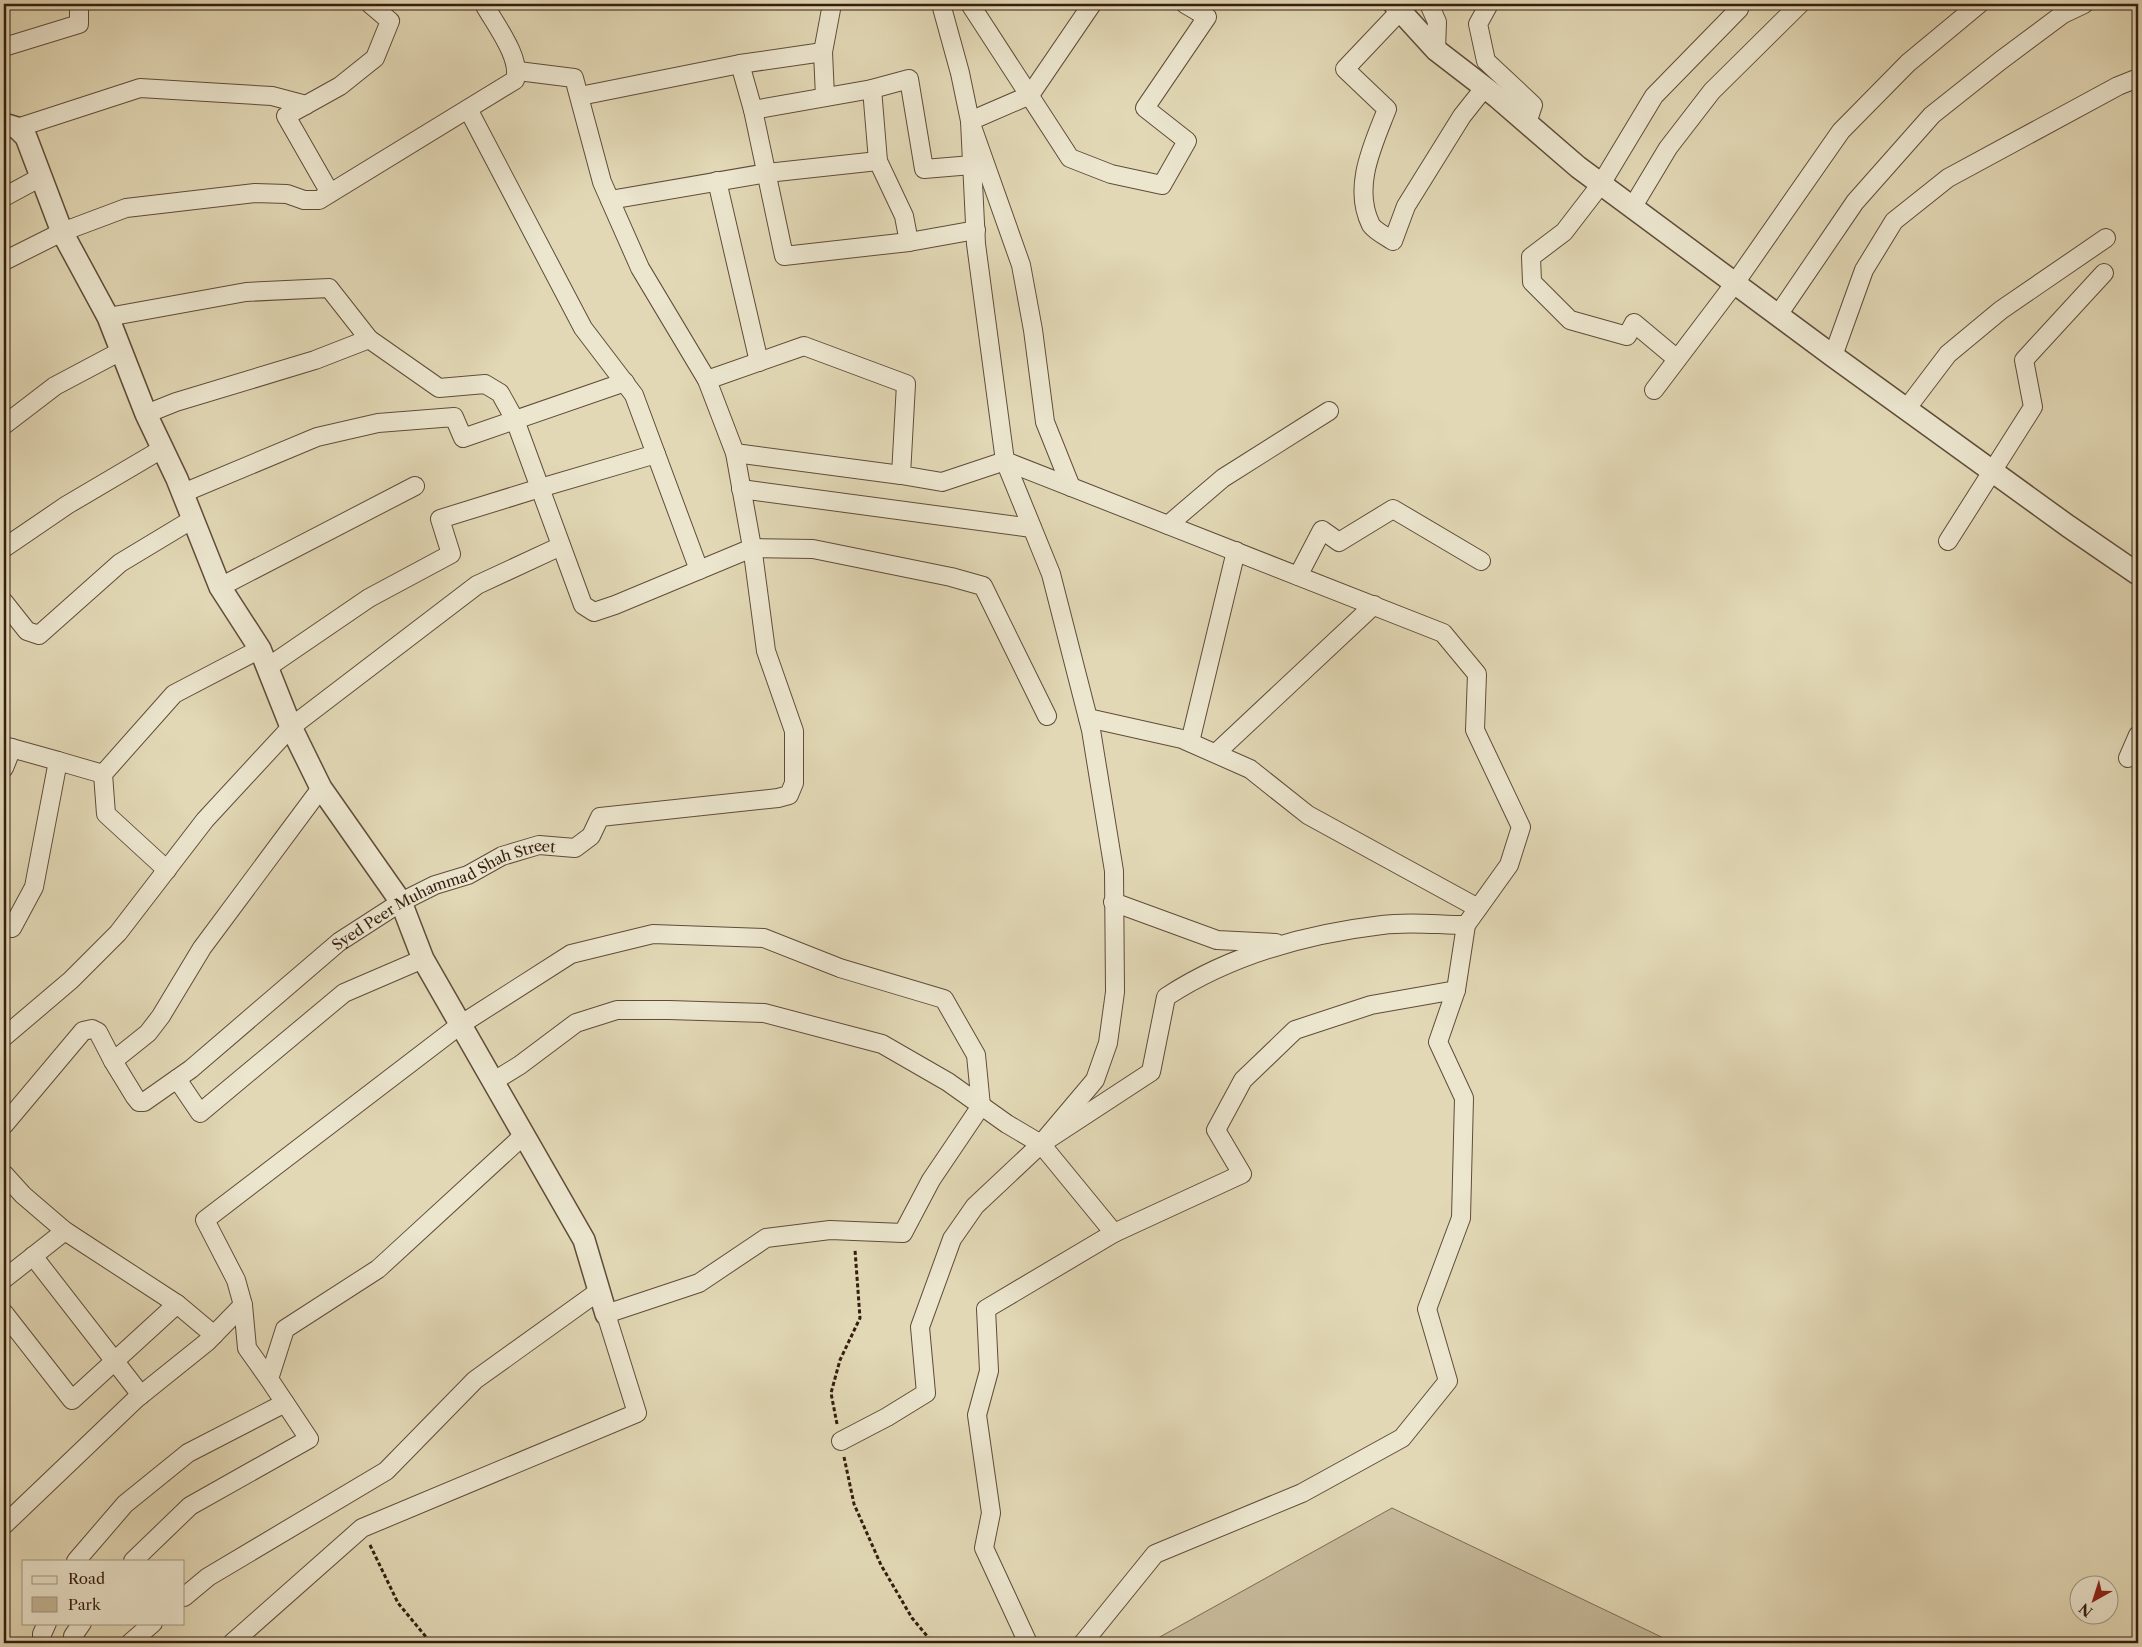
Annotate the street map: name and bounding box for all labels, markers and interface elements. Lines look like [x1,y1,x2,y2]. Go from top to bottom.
street label: Syed Peer Muhammad Shah Street [327,835,557,954]
legend [22,1560,185,1624]
text: Road [68,1569,105,1588]
north arrow [2070,1574,2120,1624]
text: Park [68,1595,102,1614]
text: N [2075,1599,2096,1621]

